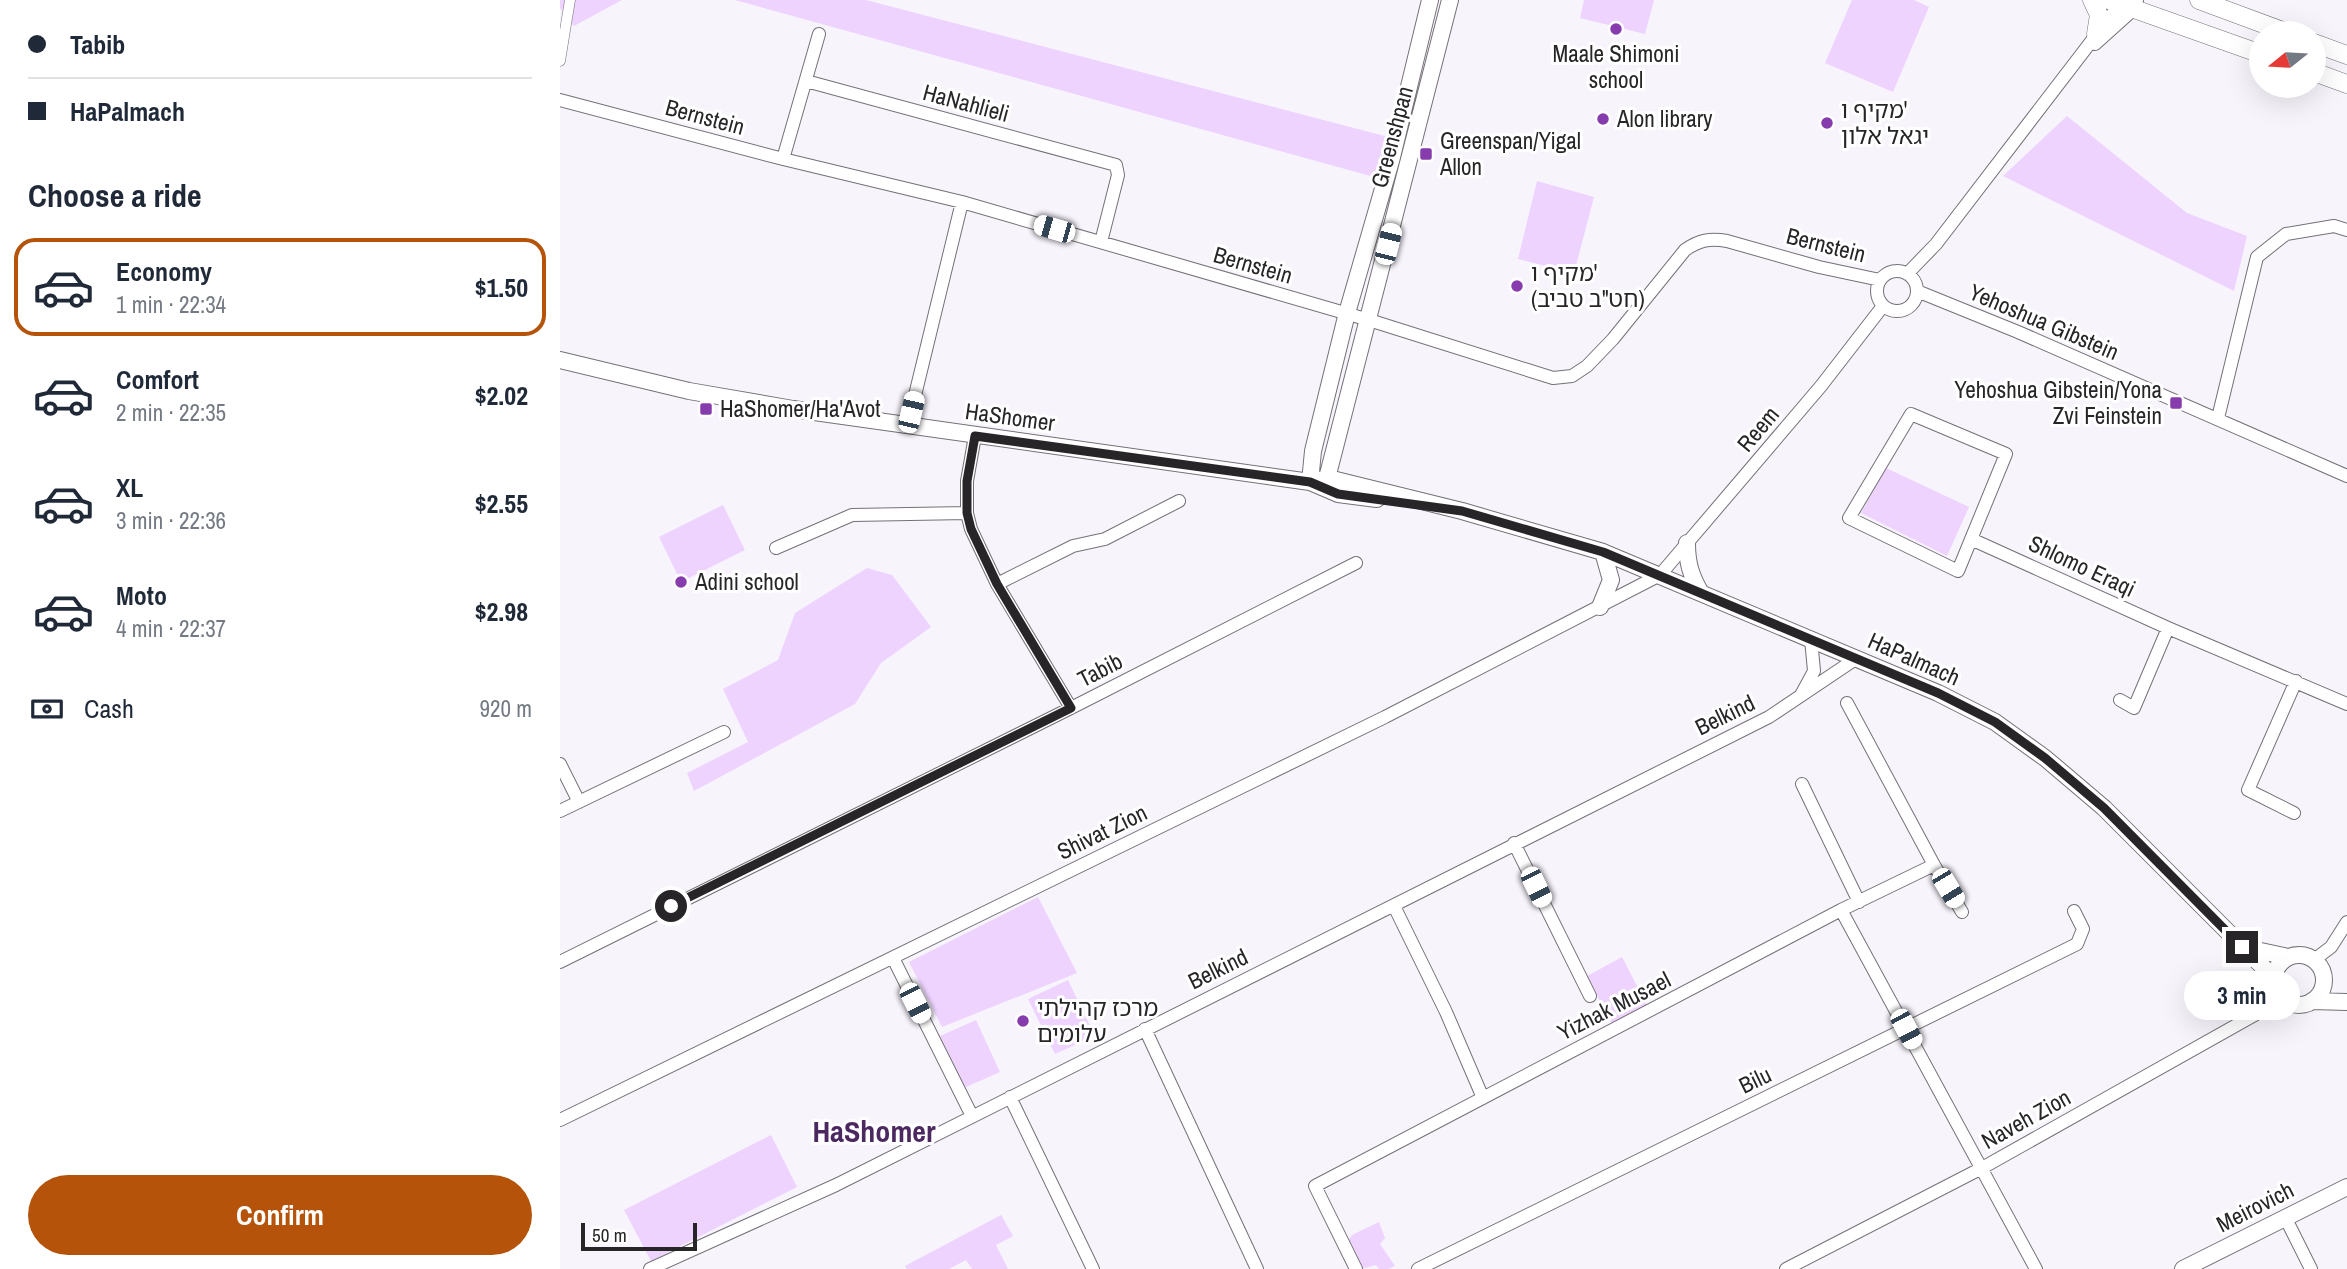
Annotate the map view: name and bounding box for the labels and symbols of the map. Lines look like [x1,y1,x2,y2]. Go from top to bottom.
marker: Maale Shimoni school [1608,21,1624,37]
north arrow [2249,21,2326,98]
place label: Maale Shimoni school [1553,38,1679,95]
street label: HaNahlieli [920,76,1013,129]
street label: Greenshpan [1363,83,1420,191]
street label: Bernstein [662,91,748,142]
place label: מקיף ו' יגאל אלון [1841,94,1929,151]
place label: Alon library [1616,103,1713,134]
marker: Alon library [1595,111,1611,127]
marker: מקיף ו' יגאל אלון [1819,115,1835,131]
place label: Greenspan/Yigal Allon [1439,125,1581,182]
marker: Greenspan/Yigal Allon [1418,146,1434,162]
car [1031,213,1078,245]
street label: Bernstein [1783,220,1869,269]
car [1373,221,1404,267]
street label: Bernstein [1210,238,1296,291]
place label: מקיף ו' (חט"ב טביב) [1531,257,1645,314]
street label: Yehoshua Gibstein [1964,276,2124,367]
marker: מקיף ו' (חט"ב טביב) [1509,278,1525,294]
place label: Yehoshua Gibstein/Yona Zvi Feinstein [1954,374,2162,431]
car [897,389,926,435]
place label: HaShomer/Ha'Avot [720,393,881,424]
street label: HaShomer [963,395,1058,438]
marker: Yehoshua Gibstein/Yona Zvi Feinstein [2168,395,2184,411]
street label: Reem [1730,399,1786,458]
marker: HaShomer/Ha'Avot [698,401,714,417]
street label: Shlomo Eraqi [2024,527,2141,604]
place label: Adini school [694,566,799,597]
marker: Adini school [673,574,689,590]
street label: HaPalmach [1863,625,1965,693]
street label: Tabib [1072,645,1128,694]
street label: Belkind [1690,687,1760,742]
street label: Shivat Zion [1052,796,1152,867]
car [1518,864,1555,910]
car [1929,865,1968,911]
route start [655,890,687,922]
route end [2226,931,2258,963]
street label: Belkind [1183,941,1253,996]
street label: Yizhak Musael [1552,964,1676,1047]
callout: 3 min [2184,972,2300,1020]
car [897,980,934,1026]
place label: מרכז קהילתי עלומים [1037,992,1158,1049]
car [1887,1006,1926,1052]
marker: מרכז קהילתי עלומים [1015,1013,1031,1029]
street label: Bilu [1733,1058,1776,1101]
street label: Naveh Zion [1976,1081,2076,1156]
district label: HaShomer [812,1111,936,1151]
street label: Meirovich [2211,1174,2299,1239]
scale bar [581,1220,696,1252]

